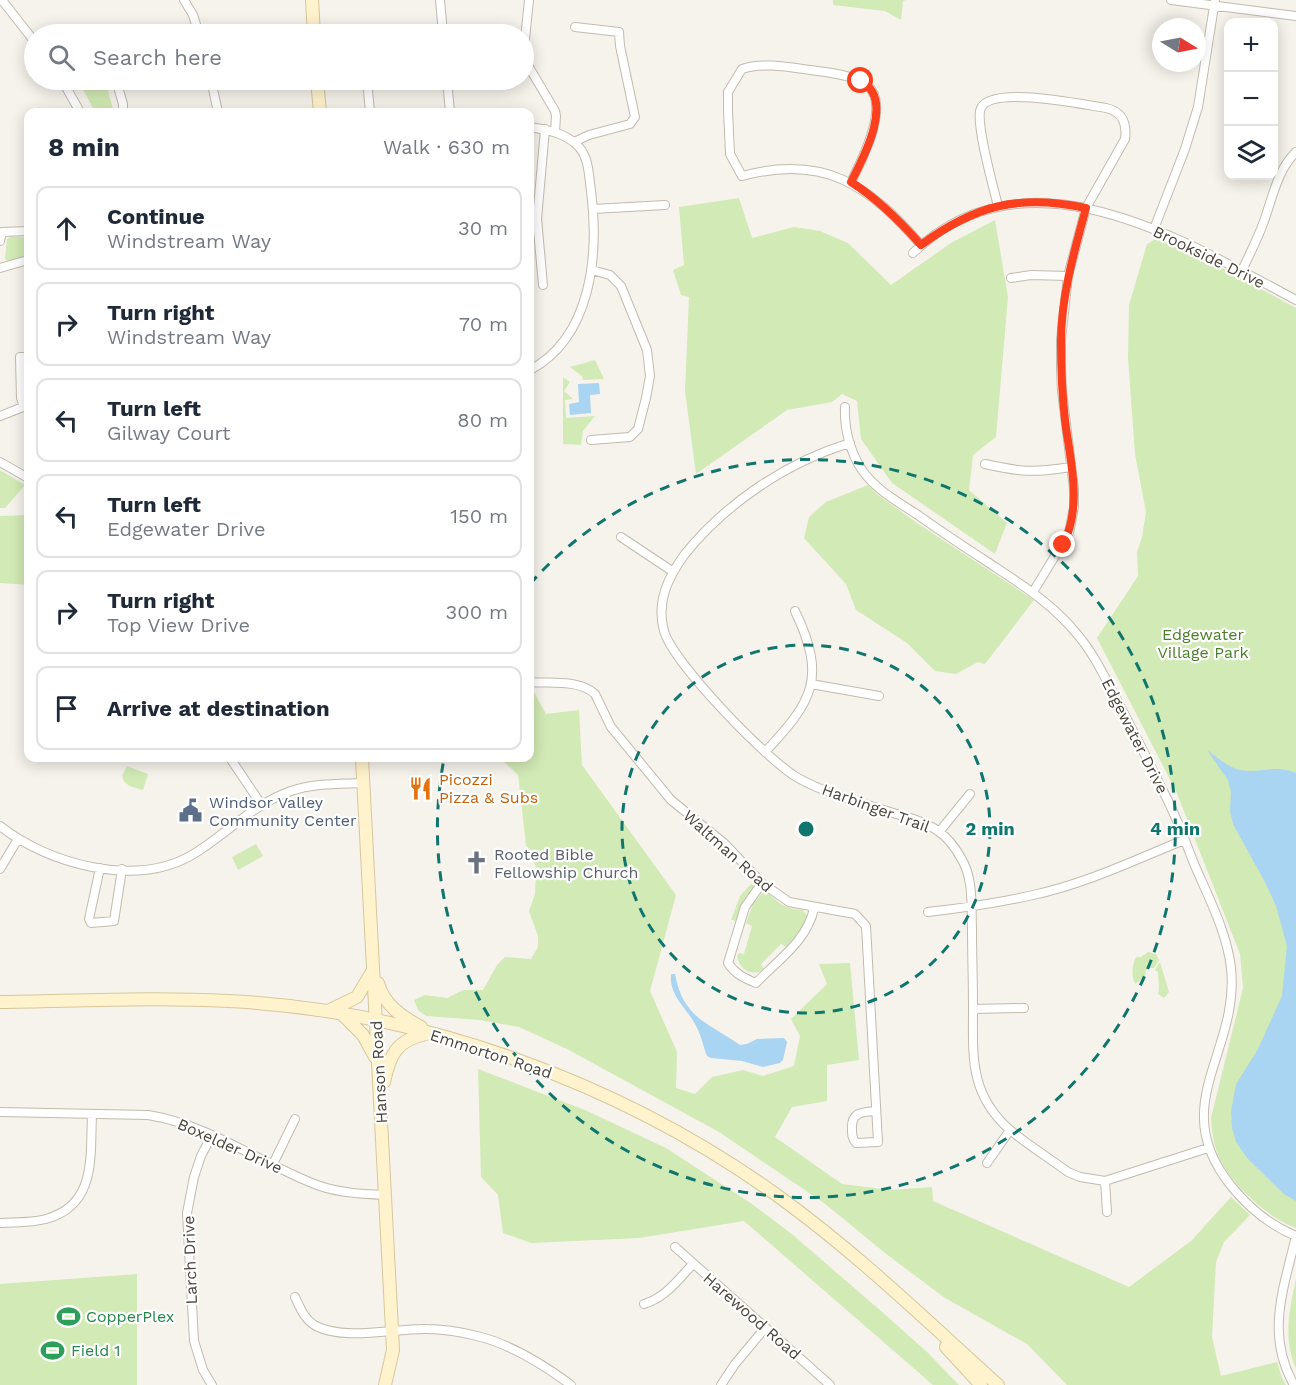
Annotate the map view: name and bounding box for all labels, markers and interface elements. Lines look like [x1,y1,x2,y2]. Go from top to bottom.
north arrow [1152,18,1206,72]
map controls [1224,18,1278,180]
button: + [1224,18,1278,72]
search box [24,24,534,90]
icon: search [45,41,78,74]
text: Search here [93,45,222,70]
route start [847,67,873,93]
button: − [1224,72,1278,126]
button: layers [1224,126,1278,180]
text: 8 min [48,132,120,162]
text: Walk · 630 m [383,135,510,159]
text: Continue [107,204,205,229]
icon: ahead [50,212,83,245]
text: 30 m [458,216,508,240]
street label: Brookside Drive [1150,222,1268,292]
text: Windstream Way [107,229,271,253]
text: Turn right [107,300,214,325]
icon: right [50,308,83,341]
text: 70 m [459,312,508,336]
text: Windstream Way [107,325,271,349]
text: Turn left [107,396,201,421]
icon: left [50,404,83,437]
text: 80 m [457,408,508,432]
text: Gilway Court [107,421,230,445]
text: Turn left [107,492,201,517]
icon: left [50,500,83,533]
text: 150 m [450,504,508,528]
text: Edgewater Drive [107,517,265,541]
route end [1049,531,1075,557]
text: Turn right [107,588,214,613]
icon: right [50,596,83,629]
text: 300 m [446,600,508,624]
text: Top View Drive [107,613,250,637]
park label: Edgewater Village Park [1157,625,1249,662]
street label: Edgewater Drive [1098,675,1172,797]
icon: arrive [50,692,83,725]
text: Arrive at destination [107,696,330,721]
place label: Picozzi Pizza & Subs [439,770,538,807]
restaurant icon: Picozzi Pizza & Subs [408,775,434,801]
street label: Harbinger Trail [819,780,933,836]
place label: Windsor Valley Community Center [209,793,357,830]
public building icon: Windsor Valley Community Center [178,798,204,824]
street label: Waltman Road [679,806,777,896]
text: 2 min [965,818,1015,839]
text: 4 min [1150,818,1200,839]
centre of rings [796,819,816,839]
place label: Rooted Bible Fellowship Church [494,845,638,882]
church icon: Rooted Bible Fellowship Church [463,850,489,876]
street label: Hanson Road [367,1020,391,1124]
street label: Emmorton Road [428,1025,554,1083]
street label: Boxelder Drive [175,1114,285,1178]
street label: Larch Drive [179,1215,201,1305]
street label: Harewood Road [699,1269,805,1363]
sports icon: CopperPlex [55,1303,81,1329]
place label: CopperPlex [86,1307,174,1326]
sports icon: Field 1 [40,1337,66,1363]
place label: Field 1 [71,1341,121,1360]

